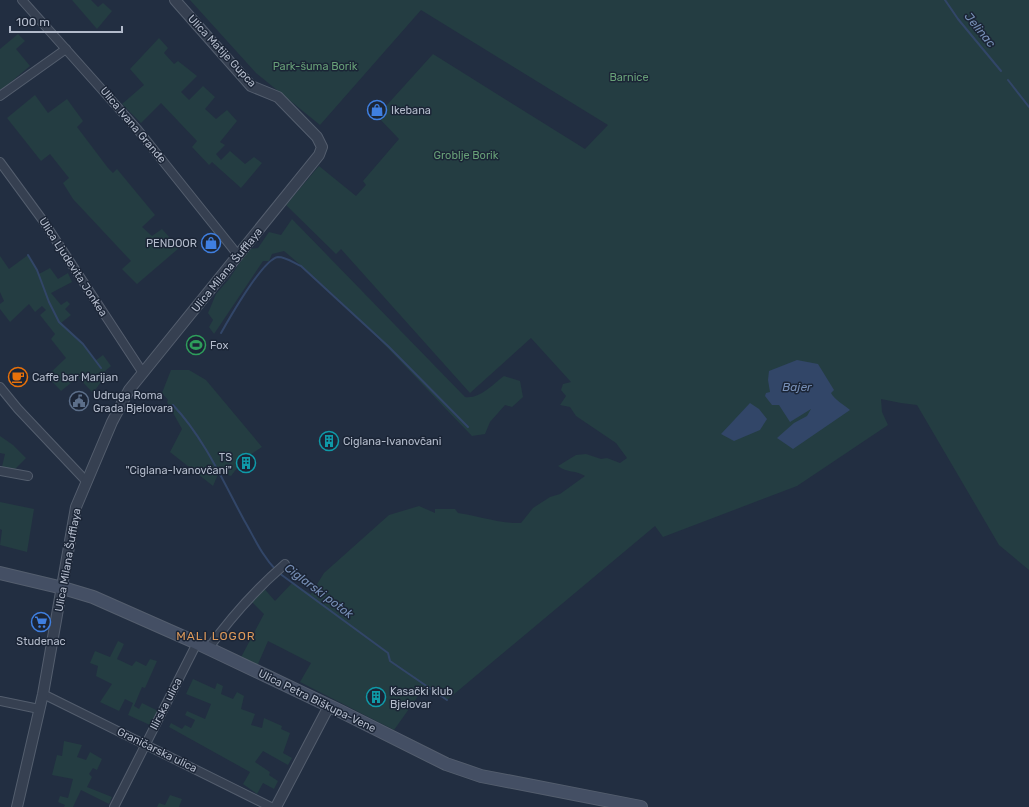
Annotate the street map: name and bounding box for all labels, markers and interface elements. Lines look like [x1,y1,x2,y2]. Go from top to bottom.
scale bar [10,8,122,34]
water label: Jelinac [962,10,999,51]
street label: Ulica Matije Gupca [185,12,259,90]
text: 100 m [16,15,50,29]
park label: Park-šuma Borik [273,60,358,73]
park label: Barnice [609,71,649,84]
street label: Ulica Ivana Granđe [97,84,169,166]
shop icon: Ikebana [366,99,388,121]
place label: Ikebana [391,104,431,117]
park label: Groblje Borik [434,149,499,162]
street label: Ulica Ljudevita Jonkea [36,215,110,319]
street label: Ulica Milana Šufflaya [189,225,265,315]
shop icon: PENDOOR [200,232,222,254]
place label: PENDOOR [146,237,197,250]
sports icon: Fox [185,334,207,356]
place label: Fox [210,339,228,352]
cafe icon: Caffe bar Marijan [7,366,29,388]
place label: Caffe bar Marijan [32,371,118,384]
water label: Bajer [782,380,812,394]
place label: Udruga Roma Grada Bjelovara [93,389,173,415]
public building icon: Udruga Roma Grada Bjelovara [68,390,90,412]
building icon: Ciglana-Ivanovčani [318,430,340,452]
place label: Ciglana-Ivanovčani [343,435,441,448]
place label: TS "Ciglana-Ivanovčani" [125,451,232,477]
building icon: TS "Ciglana-Ivanovčani" [235,452,257,474]
street label: Ulica Milana Šufflaya [53,507,83,613]
water label: Ciglarski potok [282,561,357,622]
supermarket icon: Studenac [30,611,52,633]
district label: MALI LOGOR [176,629,256,643]
place label: Studenac [16,635,66,648]
street label: Ulica Petra Biškupa-Vene [256,667,378,735]
street label: Ilirska ulica [147,676,185,732]
place label: Kasački klub Bjelovar [390,685,453,711]
building icon: Kasački klub Bjelovar [365,686,387,708]
street label: Graničarska ulica [115,725,199,775]

